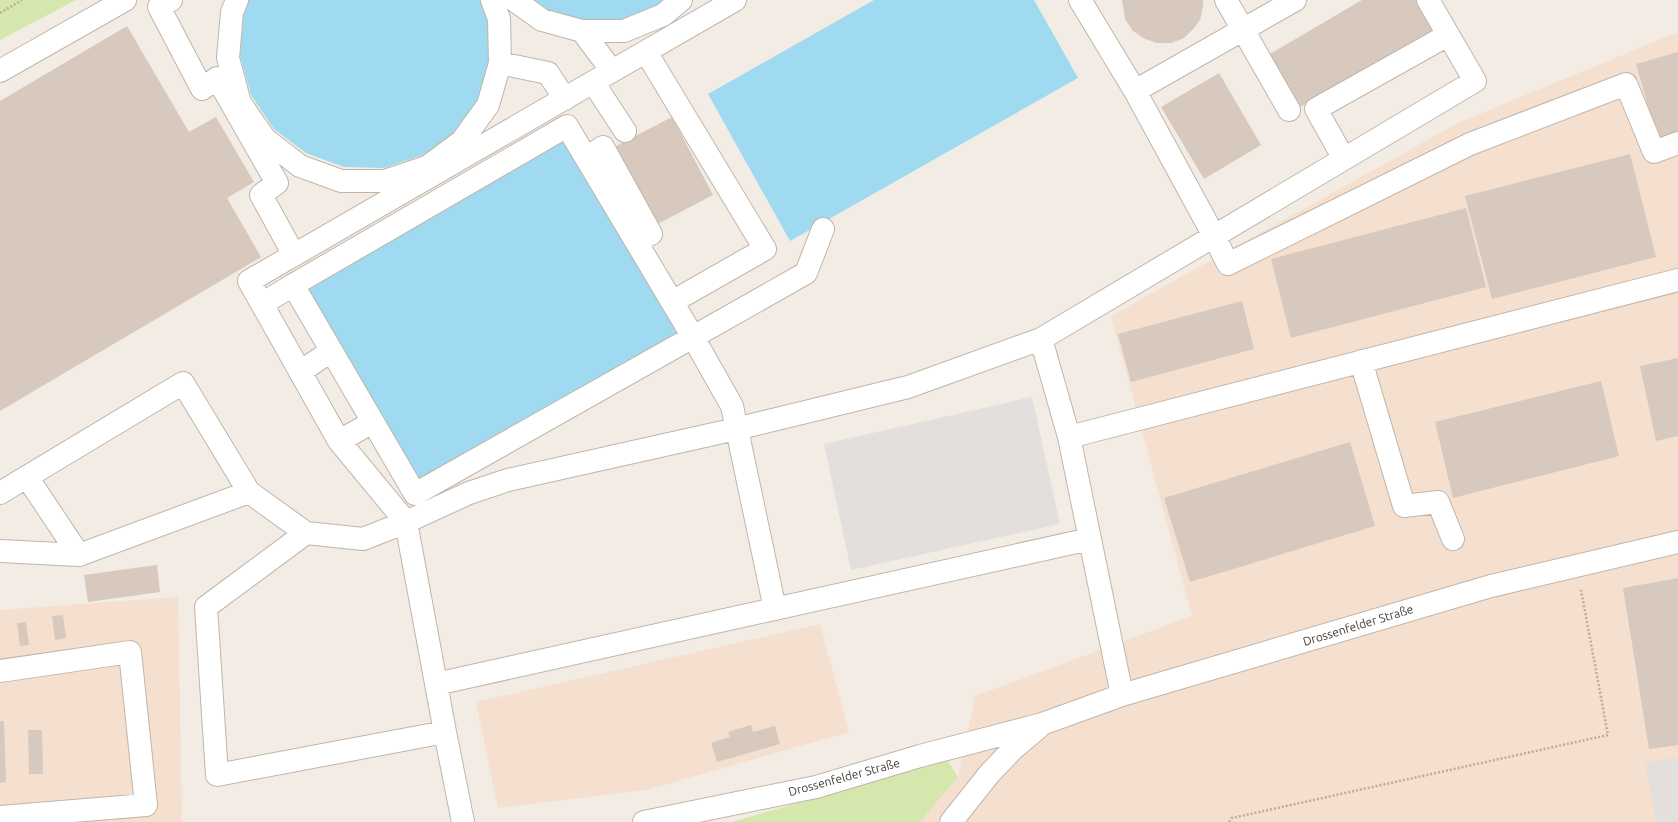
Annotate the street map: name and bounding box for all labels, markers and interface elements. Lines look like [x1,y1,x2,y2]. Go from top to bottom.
street label: Drossenfelder Straße [1301,602,1415,648]
street label: Drossenfelder Straße [787,756,901,798]

